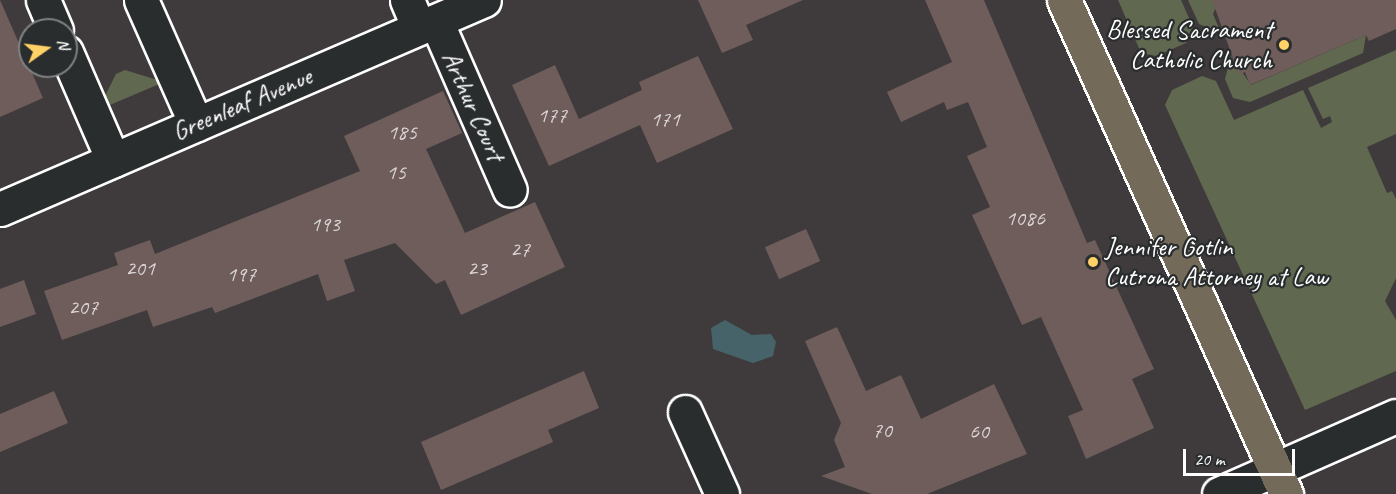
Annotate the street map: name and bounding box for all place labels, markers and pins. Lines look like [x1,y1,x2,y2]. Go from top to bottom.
place label: Blessed Sacrament Catholic Church [1107,14,1272,76]
marker: Blessed Sacrament Catholic Church [1277,38,1291,52]
place label: Jennifer Gotlin Cutrona Attorney at Law [1105,231,1328,292]
marker: Jennifer Gotlin Cutrona Attorney at Law [1086,255,1100,269]

